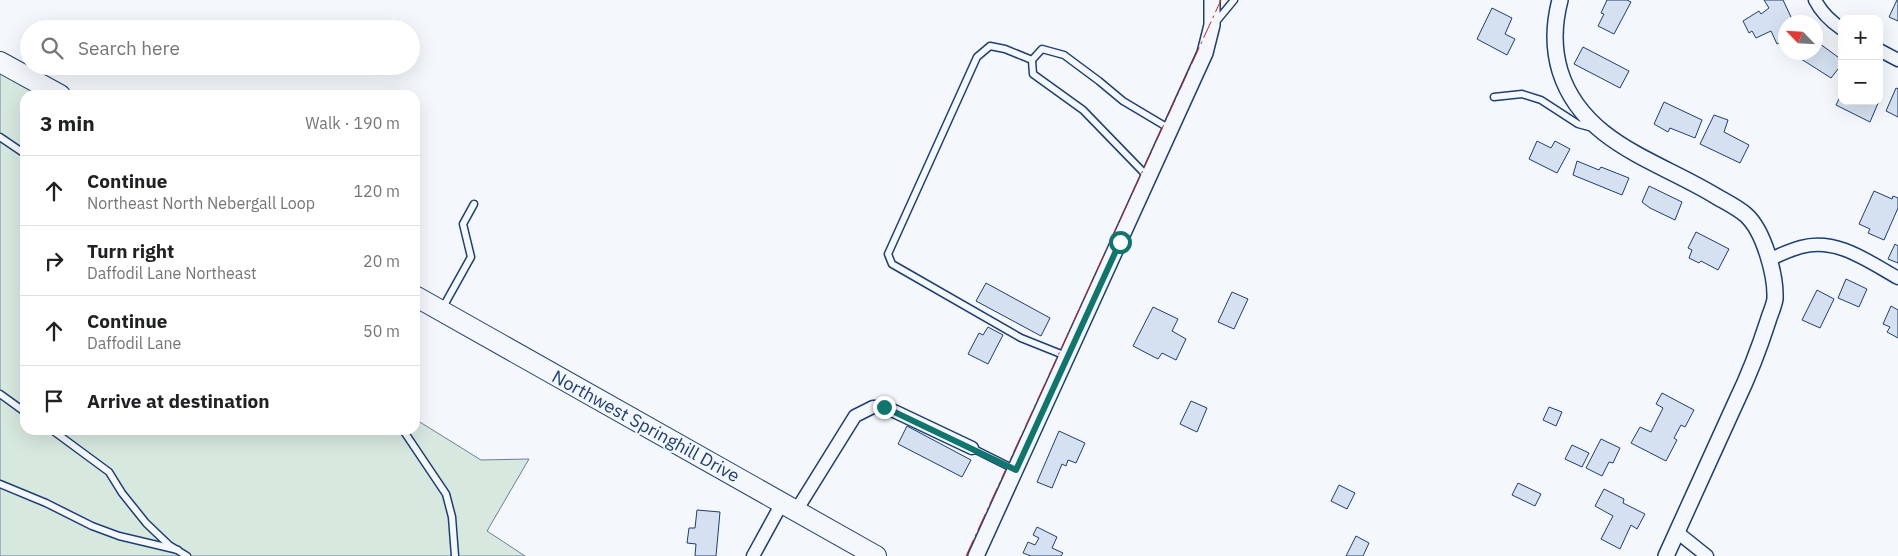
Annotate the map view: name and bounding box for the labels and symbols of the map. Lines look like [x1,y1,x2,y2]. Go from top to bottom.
north arrow [1778,15,1823,60]
route start [1109,231,1132,254]
street label: Northwest Springhill Drive [548,365,744,487]
route end [873,396,896,419]

